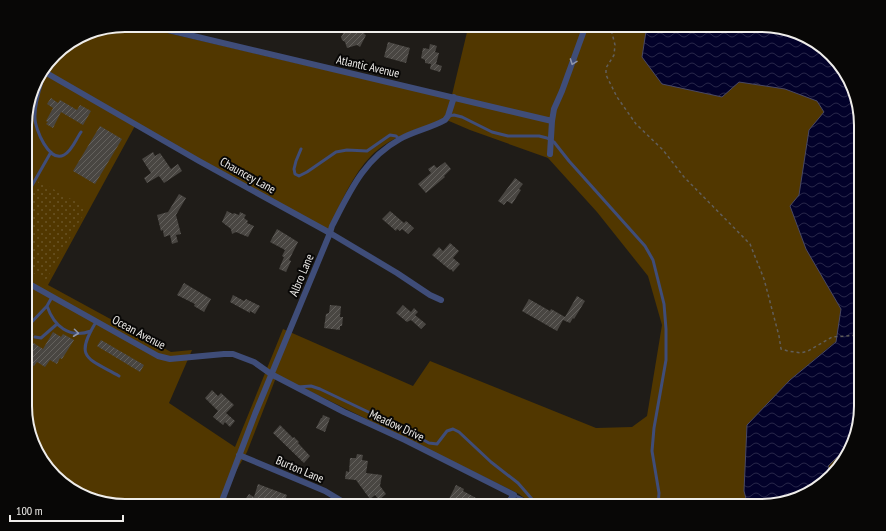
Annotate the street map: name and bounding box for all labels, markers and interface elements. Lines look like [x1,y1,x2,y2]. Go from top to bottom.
street label: Atlantic Avenue [335,51,401,81]
one-way arrow [569,58,577,65]
street label: Chauncey Lane [218,154,279,196]
street label: Albro Lane [285,252,317,298]
street label: Ocean Avenue [110,312,168,352]
one-way arrow [73,328,80,337]
street label: Meadow Drive [367,406,427,444]
street label: Burton Lane [274,452,326,486]
scale bar [10,497,123,523]
text: 100 m [16,503,43,518]

